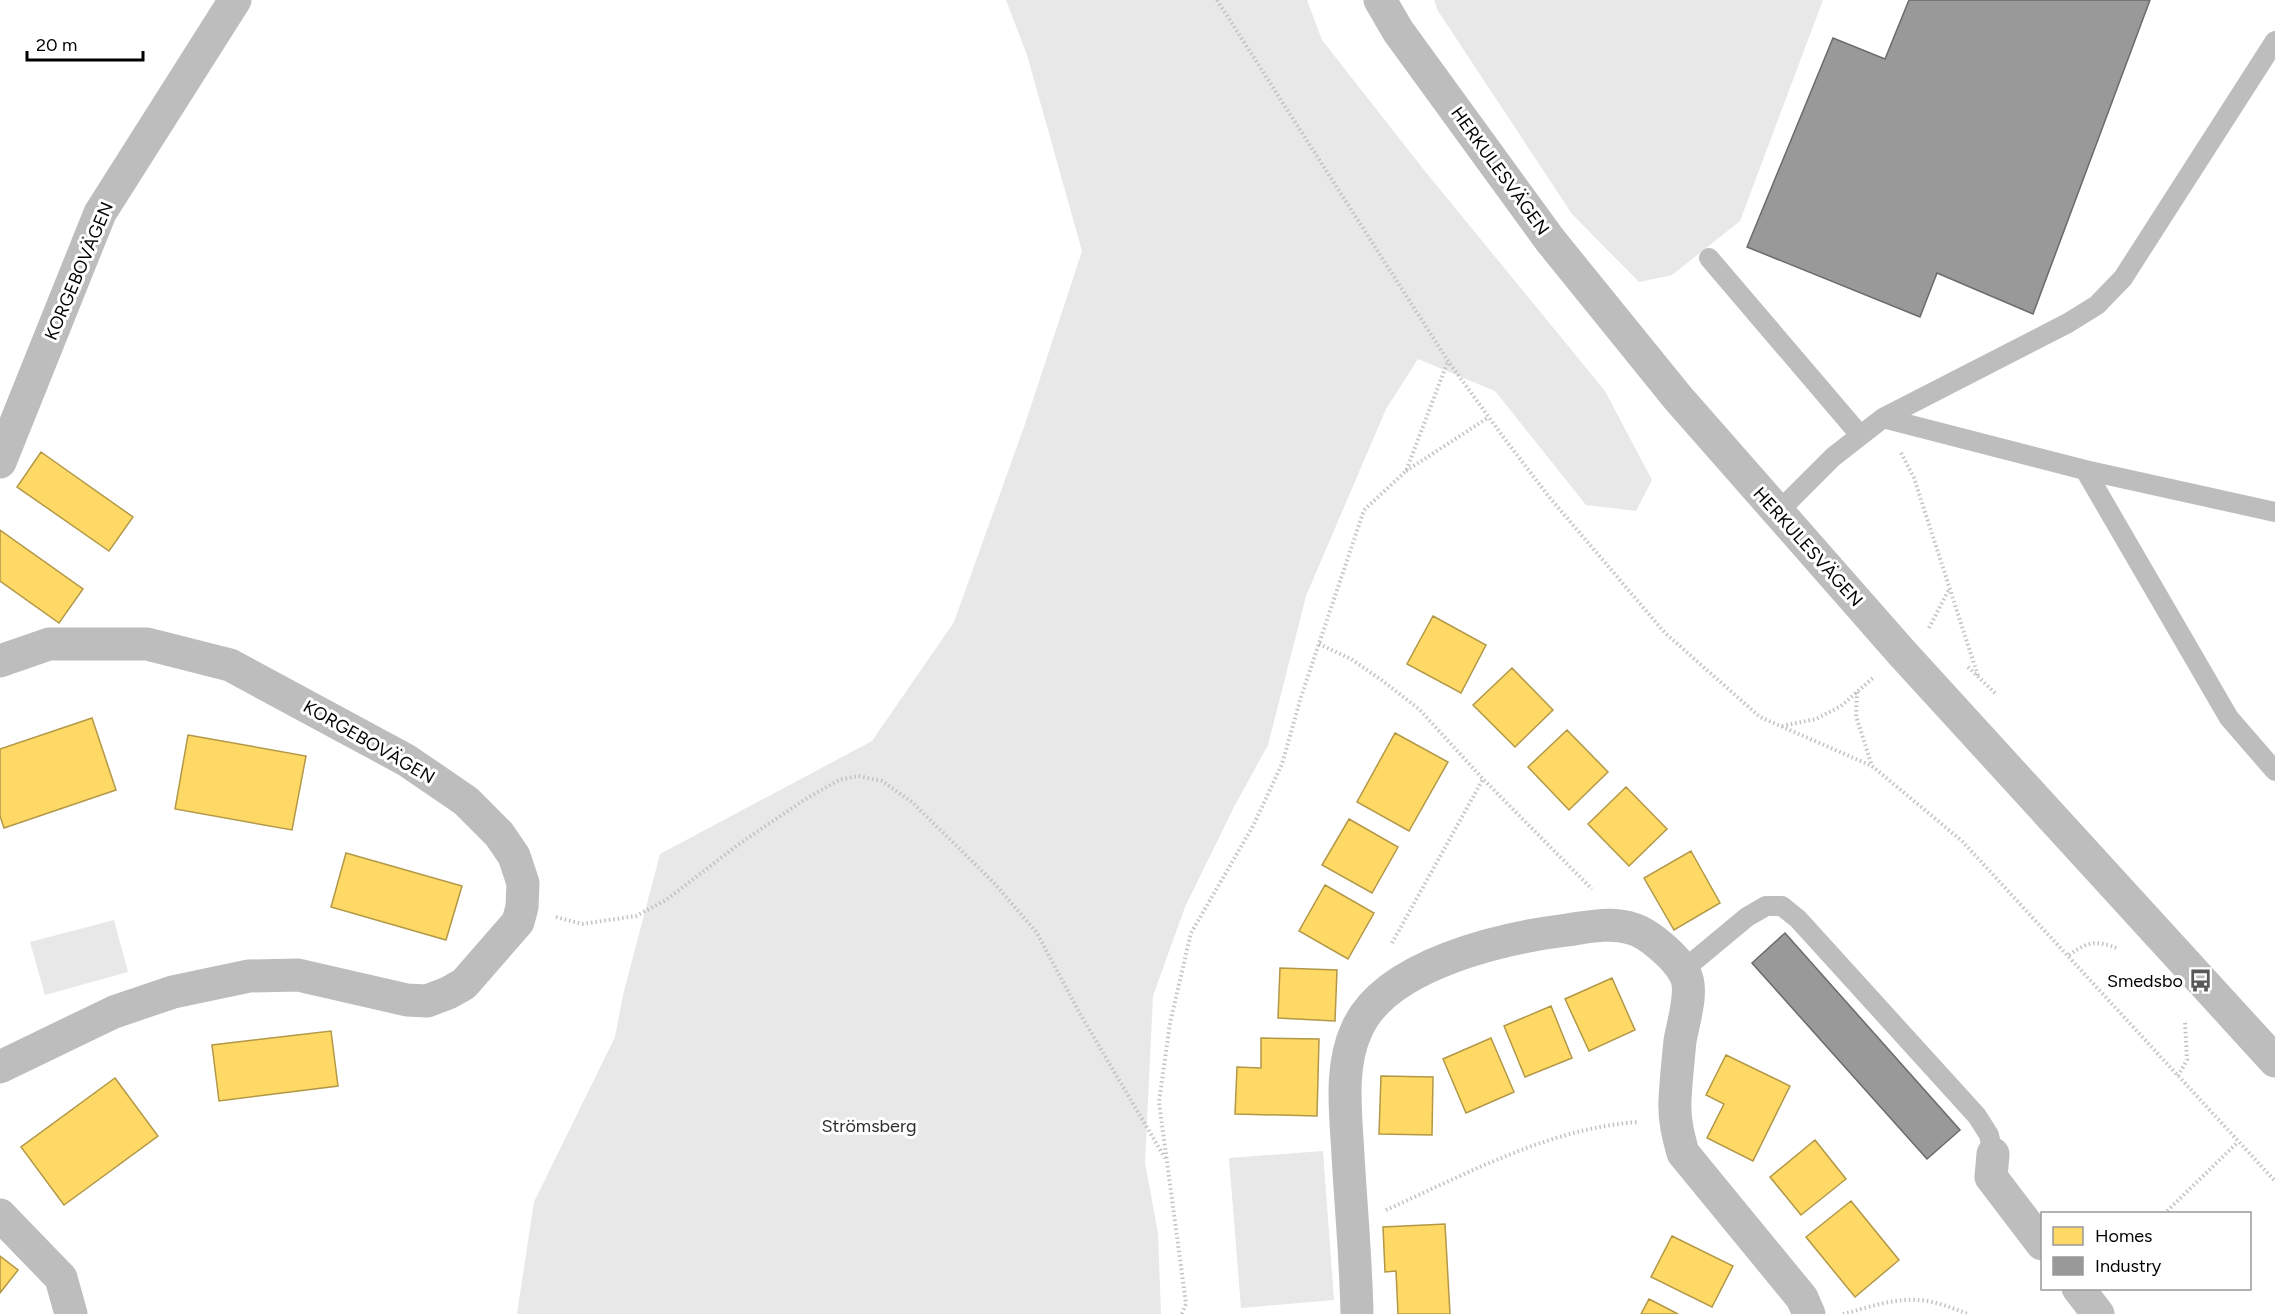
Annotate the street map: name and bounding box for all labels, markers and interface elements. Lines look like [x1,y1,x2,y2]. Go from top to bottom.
scale bar [27,24,142,62]
text: 20 m [36,34,77,56]
street label: HERKULESVÄGEN [1446,103,1554,239]
street label: KORGEBOVÄGEN [40,198,118,344]
street label: HERKULESVÄGEN [1749,483,1867,611]
street label: KORGEBOVÄGEN [299,695,439,789]
bus stop icon: Smedsbo [2188,968,2214,994]
place label: Smedsbo [2107,970,2183,992]
park label: Strömsberg [821,1115,917,1137]
legend [2041,1212,2251,1290]
text: Homes [2095,1225,2153,1247]
text: Industry [2095,1255,2162,1277]

